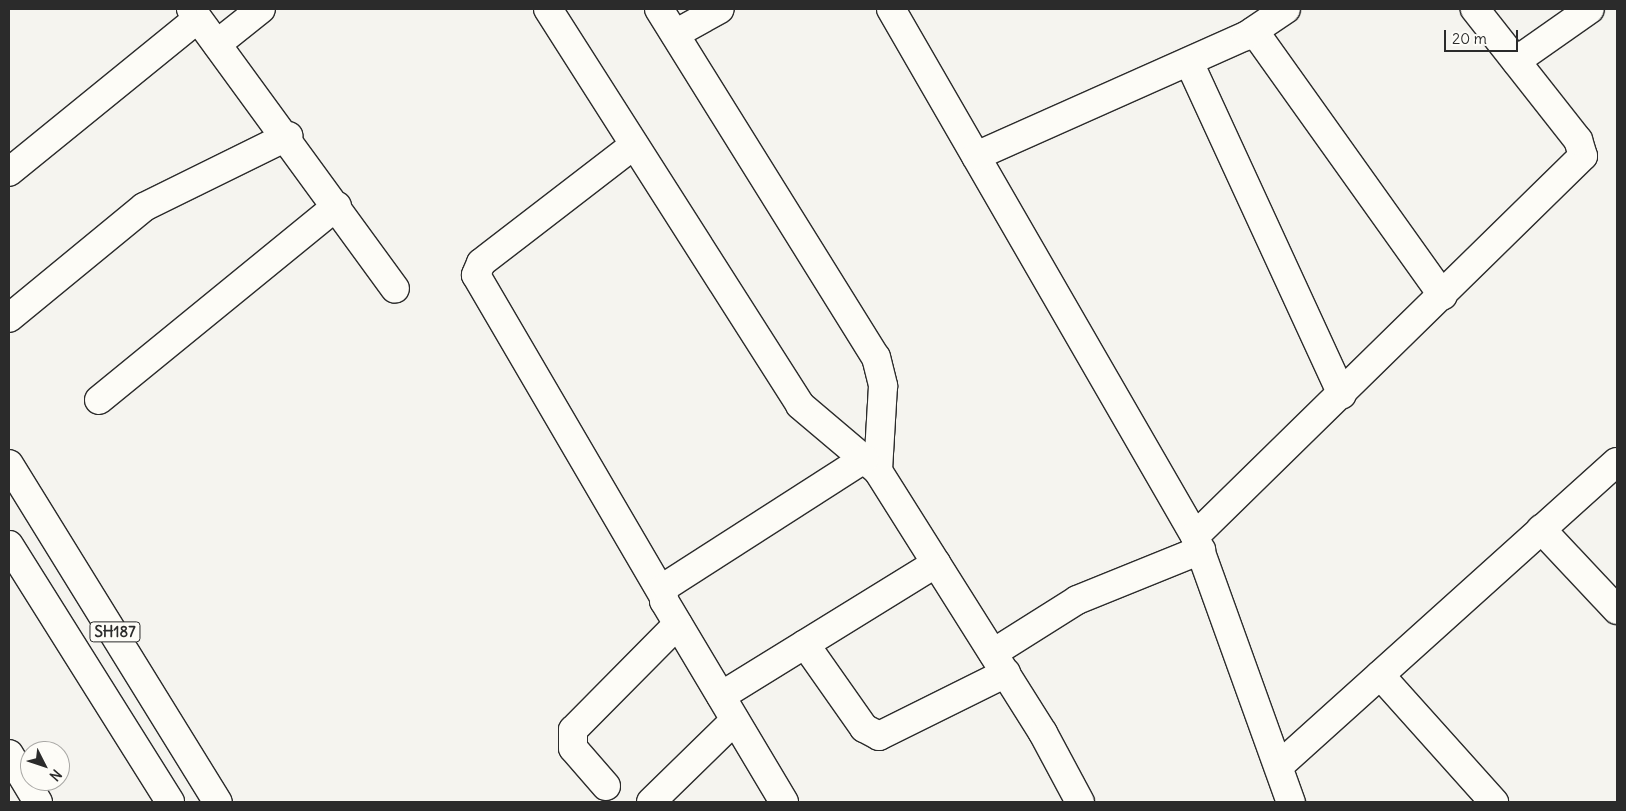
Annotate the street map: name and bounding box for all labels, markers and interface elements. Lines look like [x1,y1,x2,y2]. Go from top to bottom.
scale bar [1446,20,1520,52]
text: 20 m [1452,29,1487,48]
road number: SH187 [89,620,141,644]
north arrow [20,741,70,791]
text: N [46,766,66,785]

